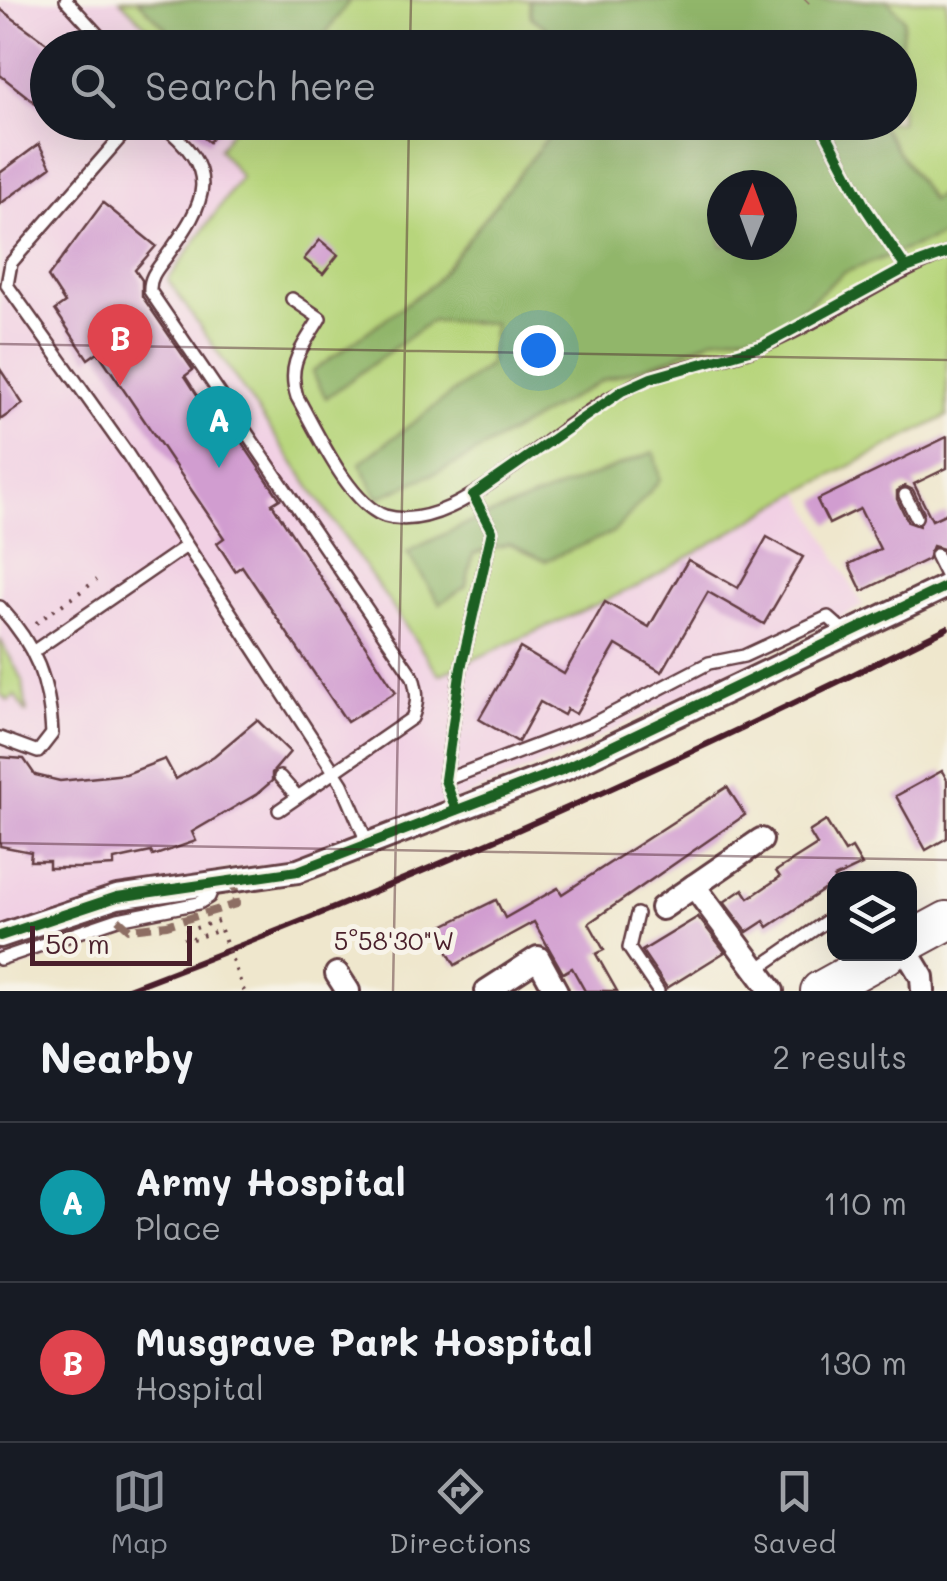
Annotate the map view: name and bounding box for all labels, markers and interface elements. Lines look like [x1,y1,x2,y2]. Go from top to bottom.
search box [30,30,917,140]
icon: search [65,58,120,113]
text: Search here [145,60,376,110]
north arrow [707,170,797,260]
pin: B [88,304,152,386]
your location [513,325,564,376]
pin: A [186,386,252,468]
map controls [827,871,917,961]
button: layers [827,871,917,961]
scale bar [30,921,192,966]
text: 5°58'30"W [334,924,454,956]
text: 50 m [45,925,110,961]
text: Nearby [40,1029,194,1084]
text: 2 results [772,1035,907,1077]
text: Army Hospital [135,1156,406,1206]
text: A [61,1181,84,1223]
text: 110 m [823,1181,907,1223]
text: Place [135,1206,221,1248]
text: Musgrave Park Hospital [135,1316,593,1366]
text: B [62,1341,83,1383]
text: 130 m [818,1341,907,1383]
text: Hospital [135,1366,264,1408]
tab: Map [111,1464,168,1560]
tab: Directions [389,1464,532,1560]
tab: Saved [753,1464,836,1560]

